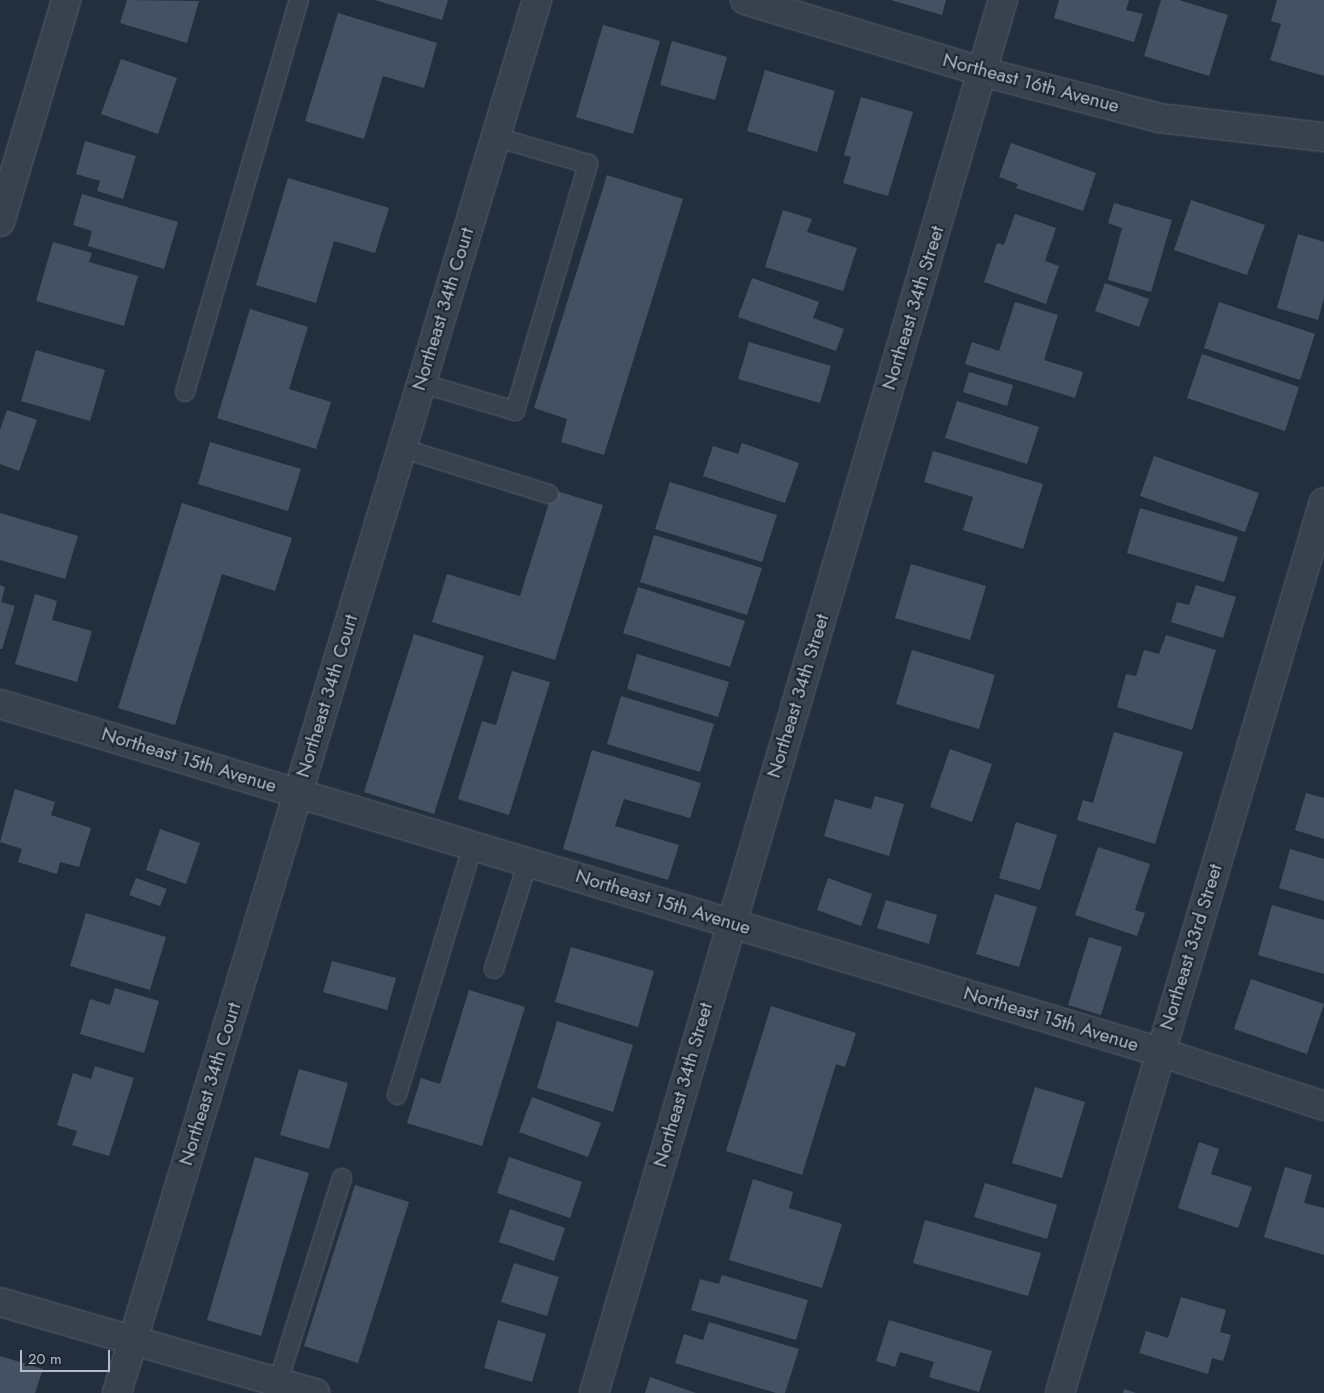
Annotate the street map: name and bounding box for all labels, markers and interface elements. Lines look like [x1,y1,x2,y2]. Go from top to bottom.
street label: Northeast 16th Avenue [940,48,1122,118]
street label: Northeast 34th Street [877,223,949,393]
street label: Northeast 34th Court [407,225,479,393]
street label: Northeast 34th Street [762,611,834,781]
street label: Northeast 34th Court [291,612,363,780]
street label: Northeast 15th Avenue [99,723,279,797]
street label: Northeast 33rd Street [1155,861,1227,1033]
street label: Northeast 15th Avenue [573,865,753,939]
street label: Northeast 15th Avenue [961,982,1141,1056]
street label: Northeast 34th Court [174,1000,246,1168]
street label: Northeast 34th Street [649,1000,717,1170]
scale bar [22,1340,112,1372]
text: 20 m [28,1348,62,1370]

